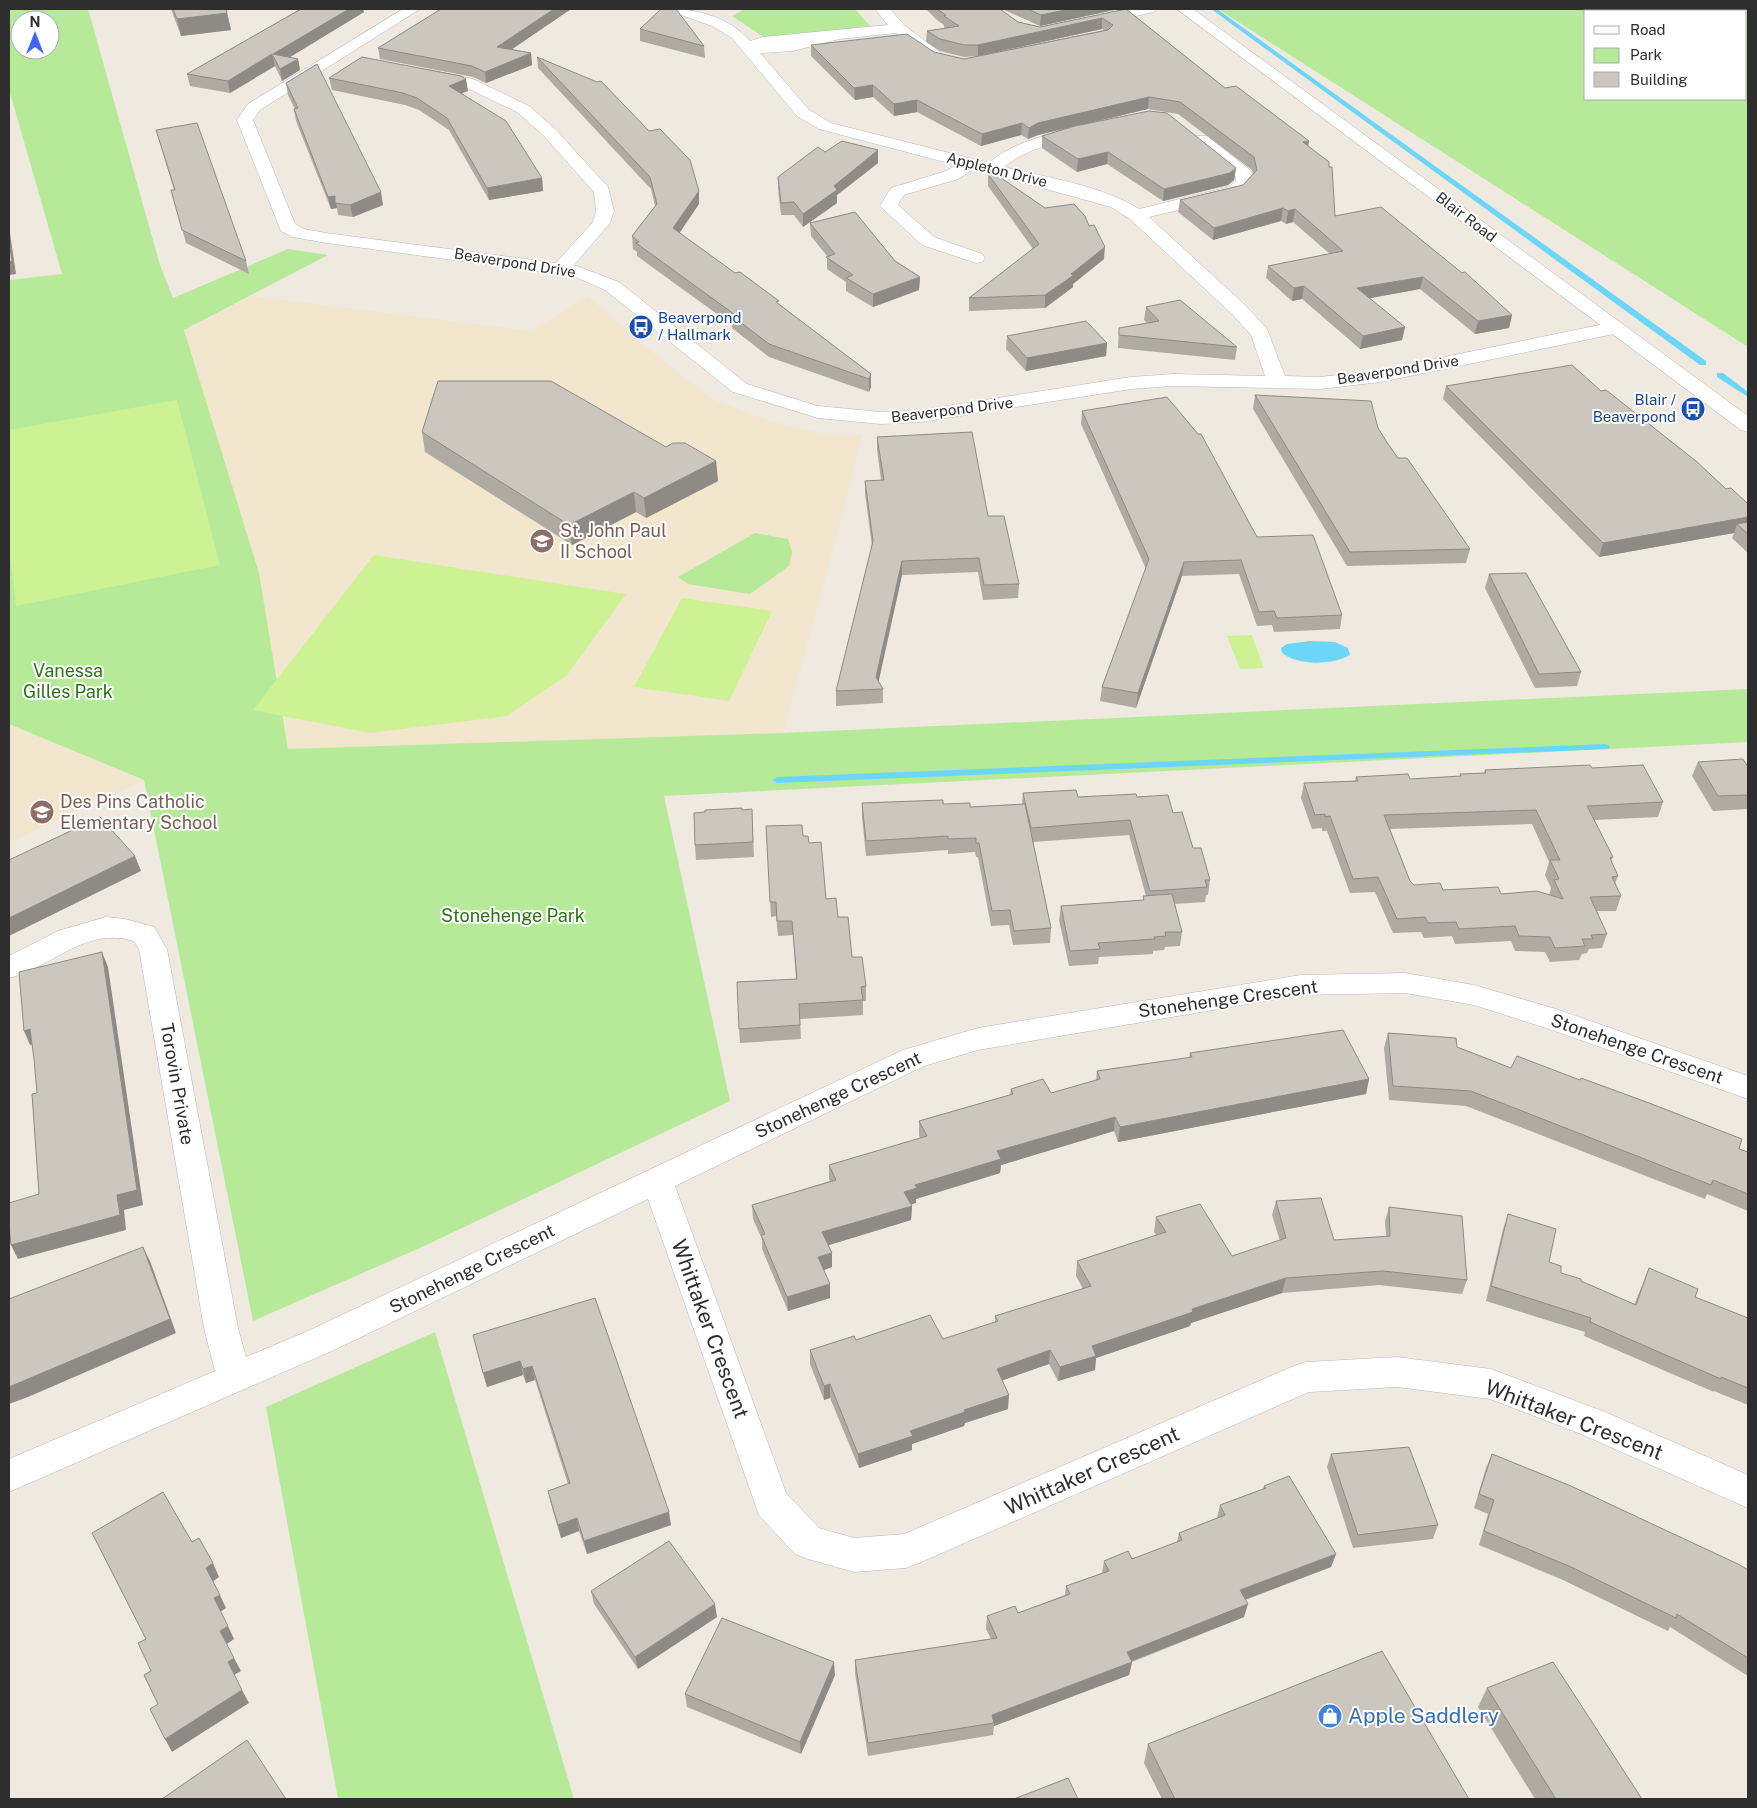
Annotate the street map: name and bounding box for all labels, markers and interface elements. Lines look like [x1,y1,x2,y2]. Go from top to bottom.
north arrow [10,10,60,60]
legend [1584,10,1747,100]
text: N [30,14,40,30]
text: Road [1630,21,1666,38]
text: Park [1630,46,1662,63]
text: Building [1630,71,1688,88]
street label: Appleton Drive [945,149,1049,190]
street label: Blair Road [1433,188,1500,245]
street label: Beaverpond Drive [453,244,577,281]
place label: Beaverpond / Hallmark [658,309,741,343]
bus stop icon: Beaverpond / Hallmark [628,314,654,340]
street label: Beaverpond Drive [1336,351,1460,388]
place label: Blair / Beaverpond [1593,391,1677,425]
street label: Beaverpond Drive [890,394,1014,425]
bus stop icon: Blair / Beaverpond [1680,396,1706,422]
place label: St. John Paul II School [560,520,667,562]
school or university icon: St. John Paul II School [529,528,555,554]
park label: Vanessa Gilles Park [23,660,113,702]
place label: Des Pins Catholic Elementary School [60,791,218,833]
school or university icon: Des Pins Catholic Elementary School [29,799,55,825]
park label: Stonehenge Park [441,905,585,926]
street label: Stonehenge Crescent [1137,976,1319,1021]
street label: Stonehenge Crescent [1548,1009,1726,1088]
street label: Torovin Private [156,1021,199,1146]
street label: Stonehenge Crescent [751,1047,924,1142]
street label: Stonehenge Crescent [386,1219,558,1318]
street label: Whittaker Crescent [666,1236,754,1422]
street label: Whittaker Crescent [1482,1374,1667,1465]
street label: Whittaker Crescent [1001,1421,1183,1520]
shop icon: Apple Saddlery [1317,1703,1343,1729]
place label: Apple Saddlery [1348,1703,1499,1728]

